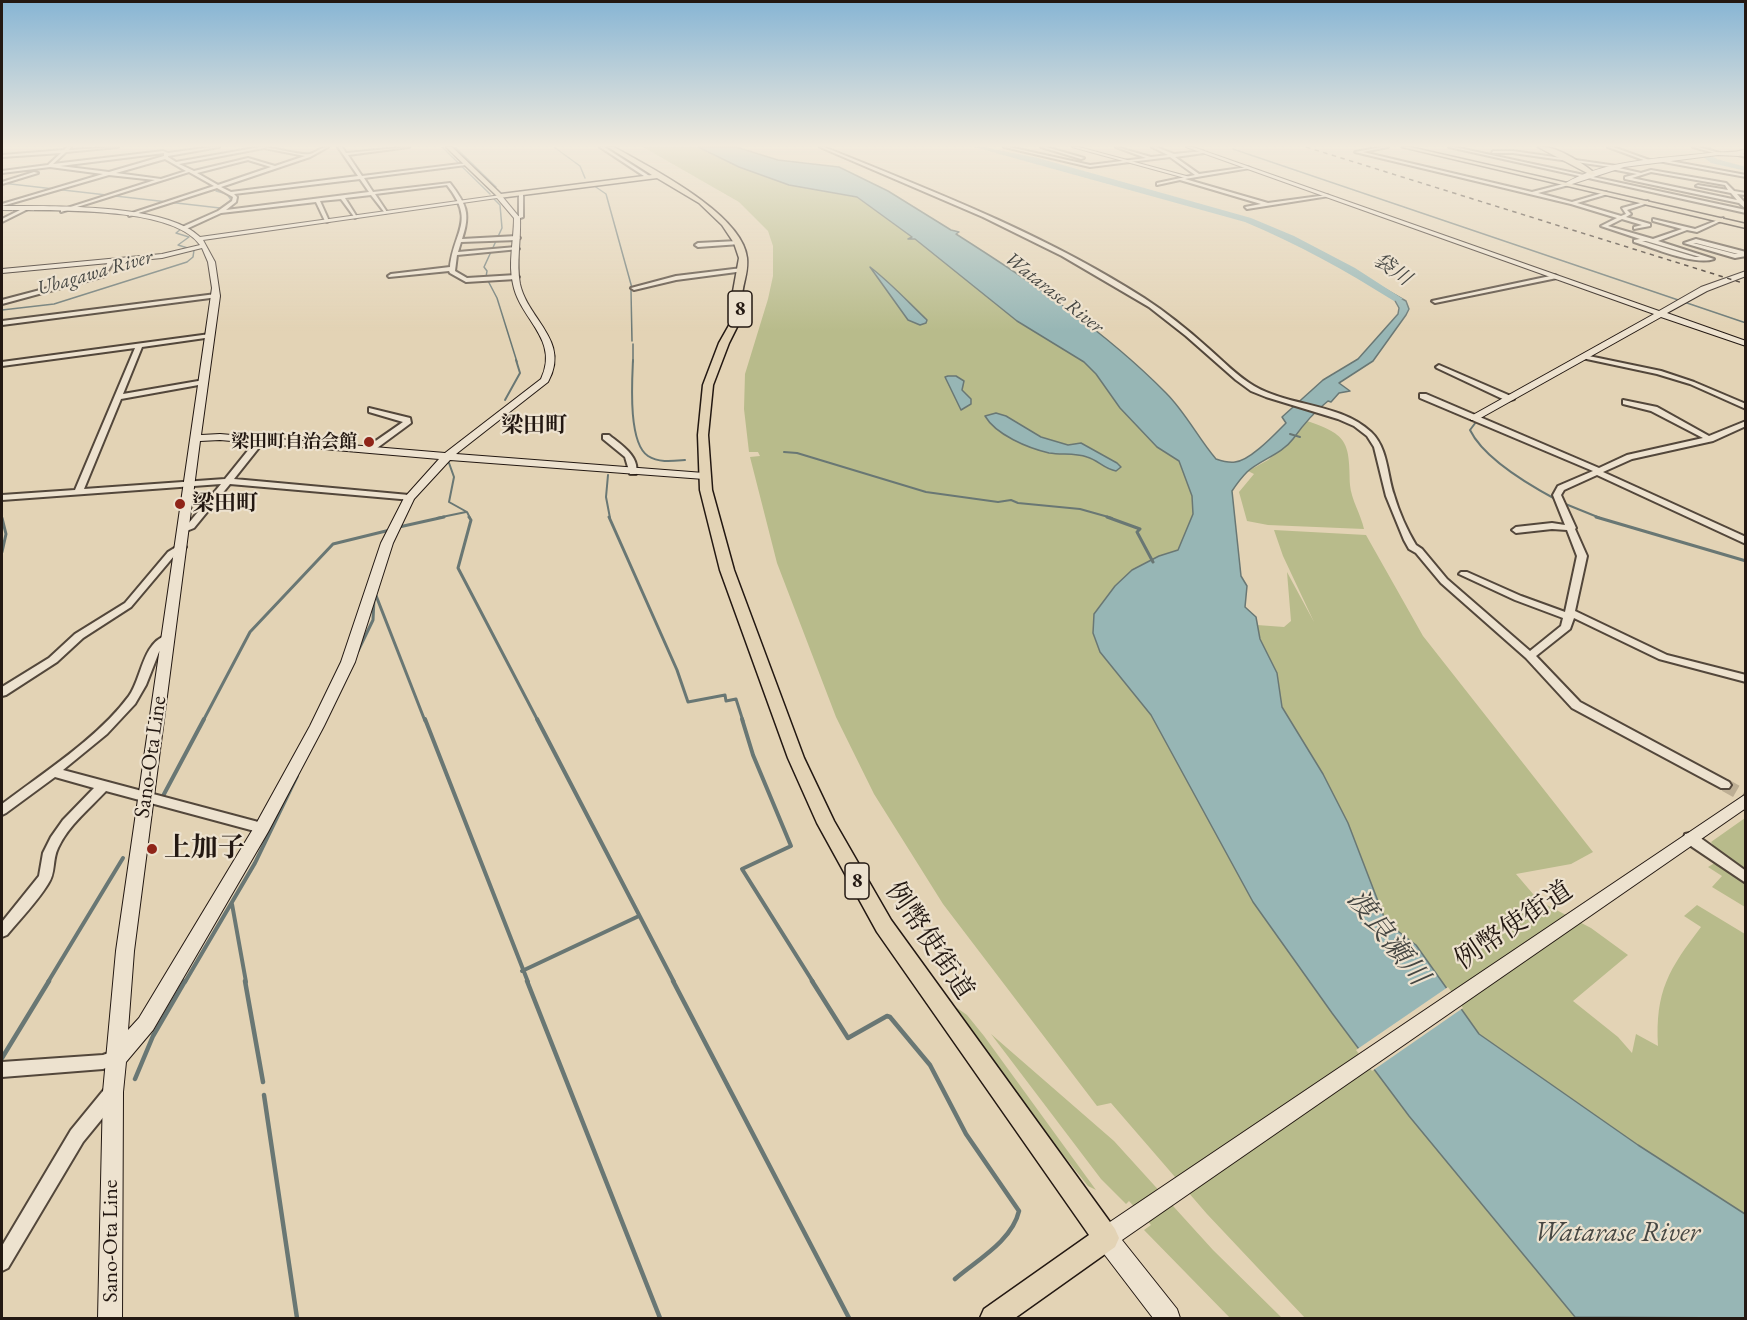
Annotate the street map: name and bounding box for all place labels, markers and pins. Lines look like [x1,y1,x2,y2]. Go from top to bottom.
place label: 梁田町自治会館 [231,431,357,453]
marker: 梁田町自治会館 [362,435,376,449]
place label: 梁田町 [192,491,258,517]
marker: 梁田町 [173,497,187,511]
place label: 上加子 [164,833,245,865]
marker: 上加子 [145,842,159,856]

